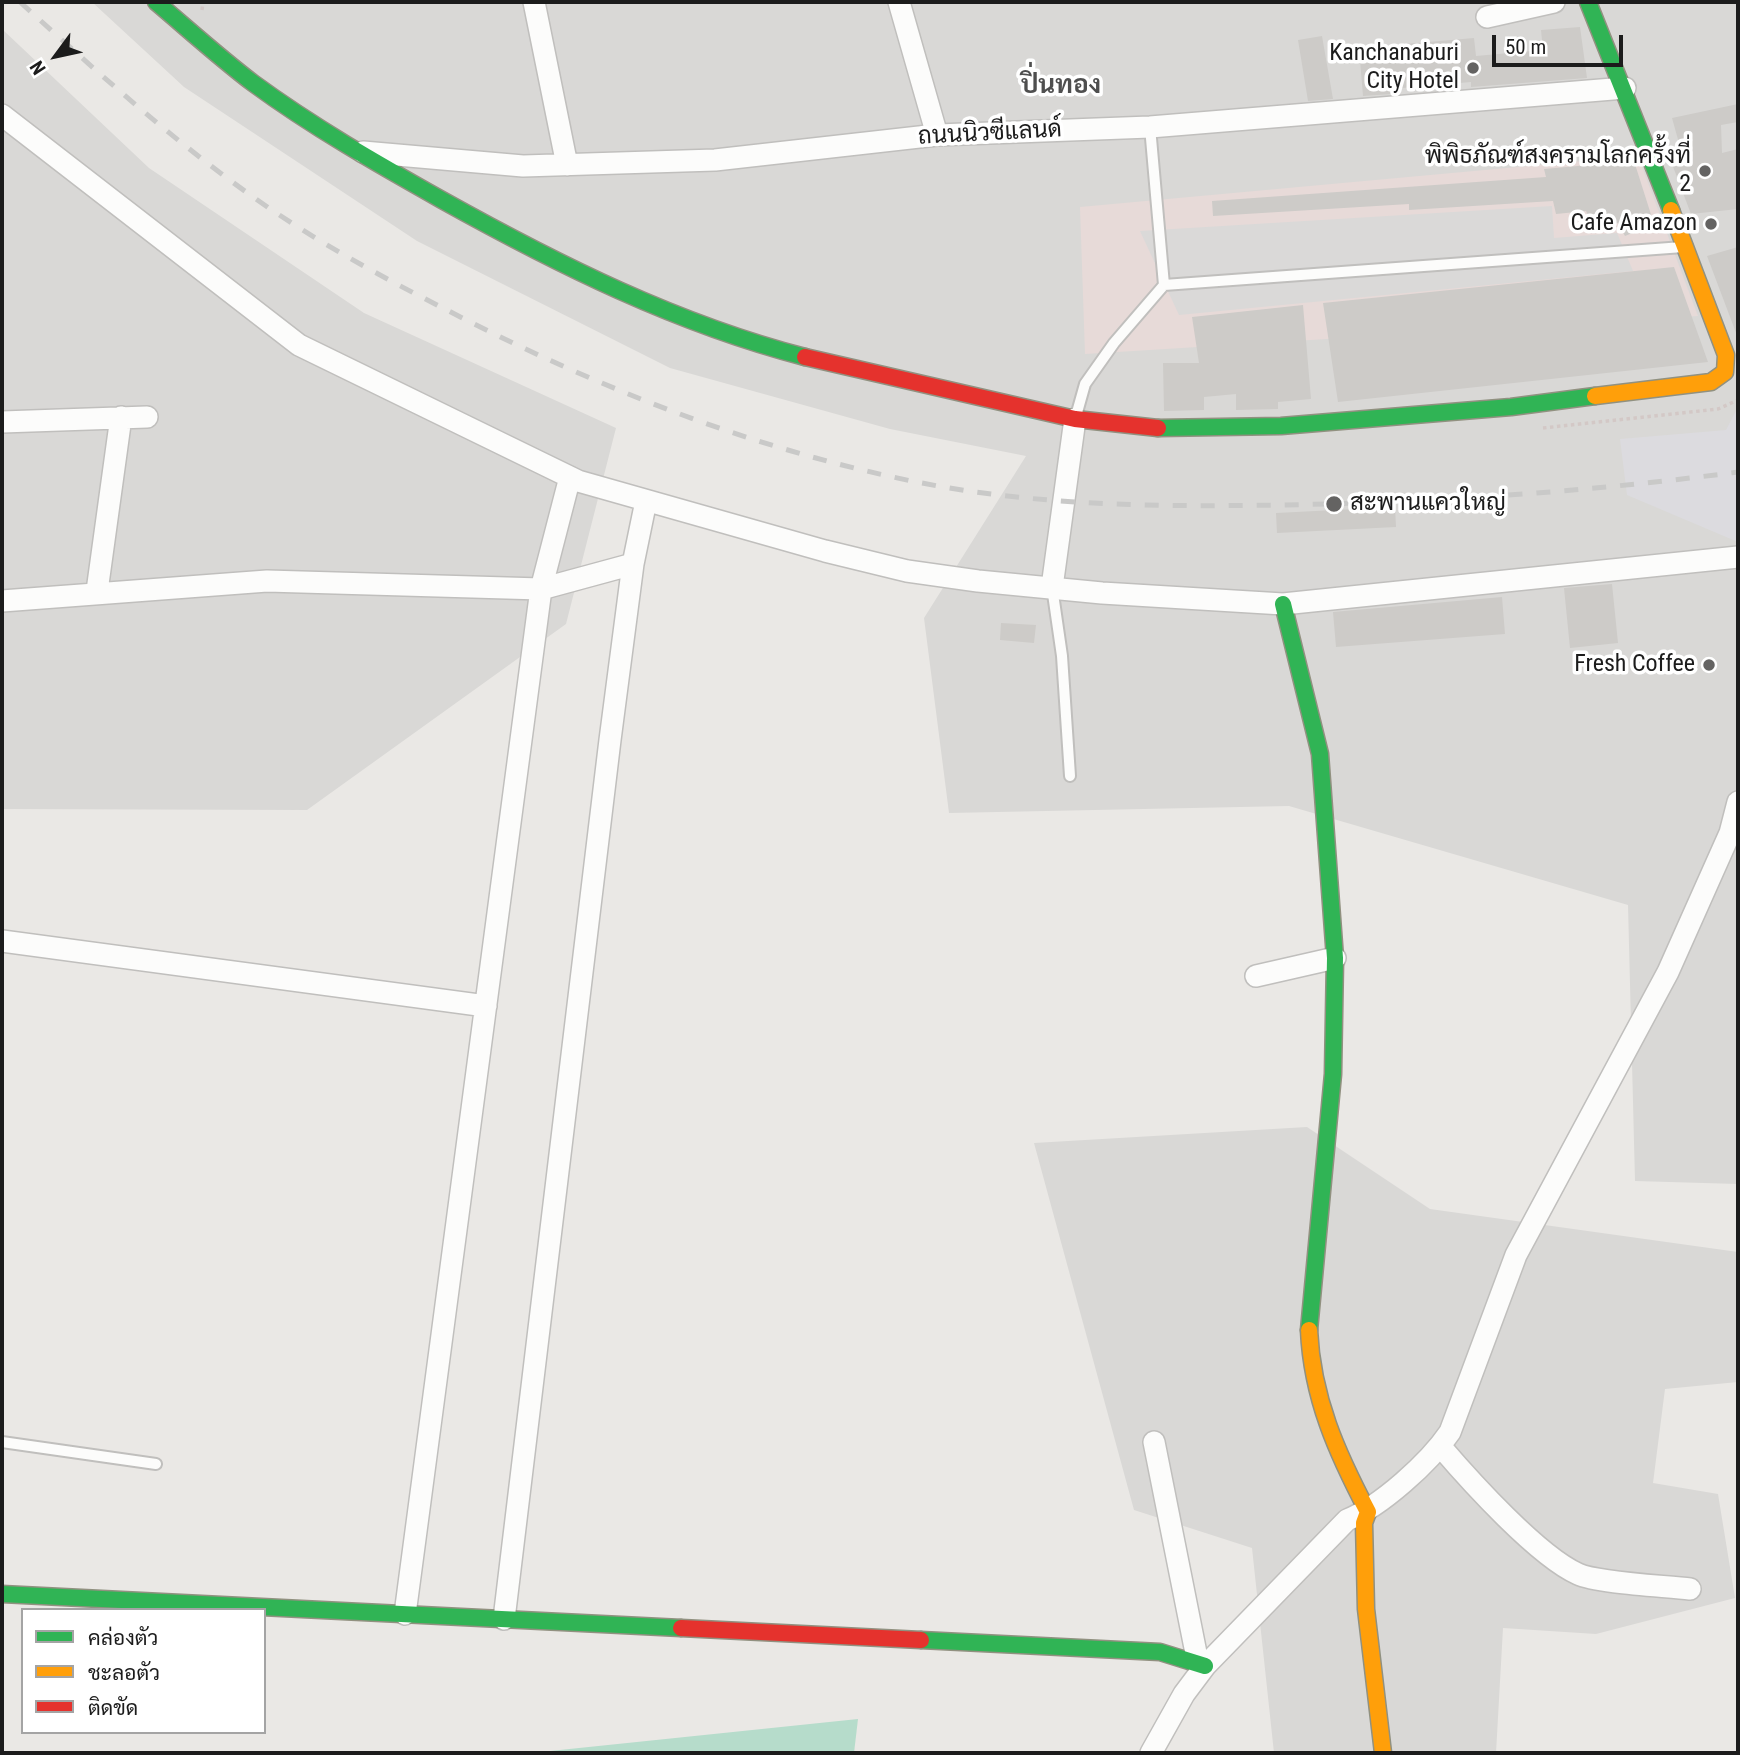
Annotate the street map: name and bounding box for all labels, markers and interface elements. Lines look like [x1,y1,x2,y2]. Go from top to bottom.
north arrow [21,21,91,91]
scale bar [1495,21,1626,65]
text: 50 m [1505,35,1546,59]
place label: Kanchanaburi City Hotel [1329,40,1459,96]
text: N [25,57,51,79]
marker: Kanchanaburi City Hotel [1465,60,1481,76]
district label: ปิ่นทอง [1021,70,1101,102]
street label: ถนนนิวซีแลนด์ [917,116,1063,152]
place label: พิพิธภัณฑ์สงครามโลกครั้งที่ 2 [1425,143,1691,199]
marker: พิพิธภัณฑ์สงครามโลกครั้งที่ 2 [1697,163,1713,179]
place label: Cafe Amazon [1570,210,1697,238]
marker: Cafe Amazon [1703,216,1719,232]
place label: สะพานแควใหญ่ [1350,490,1506,518]
marker: สะพานแควใหญ่ [1324,494,1344,514]
place label: Fresh Coffee [1574,651,1695,679]
marker: Fresh Coffee [1701,657,1717,673]
legend [21,1608,266,1734]
text: คล่องตัว [88,1626,158,1650]
text: ชะลอตัว [88,1661,160,1685]
text: ติดขัด [88,1696,138,1720]

